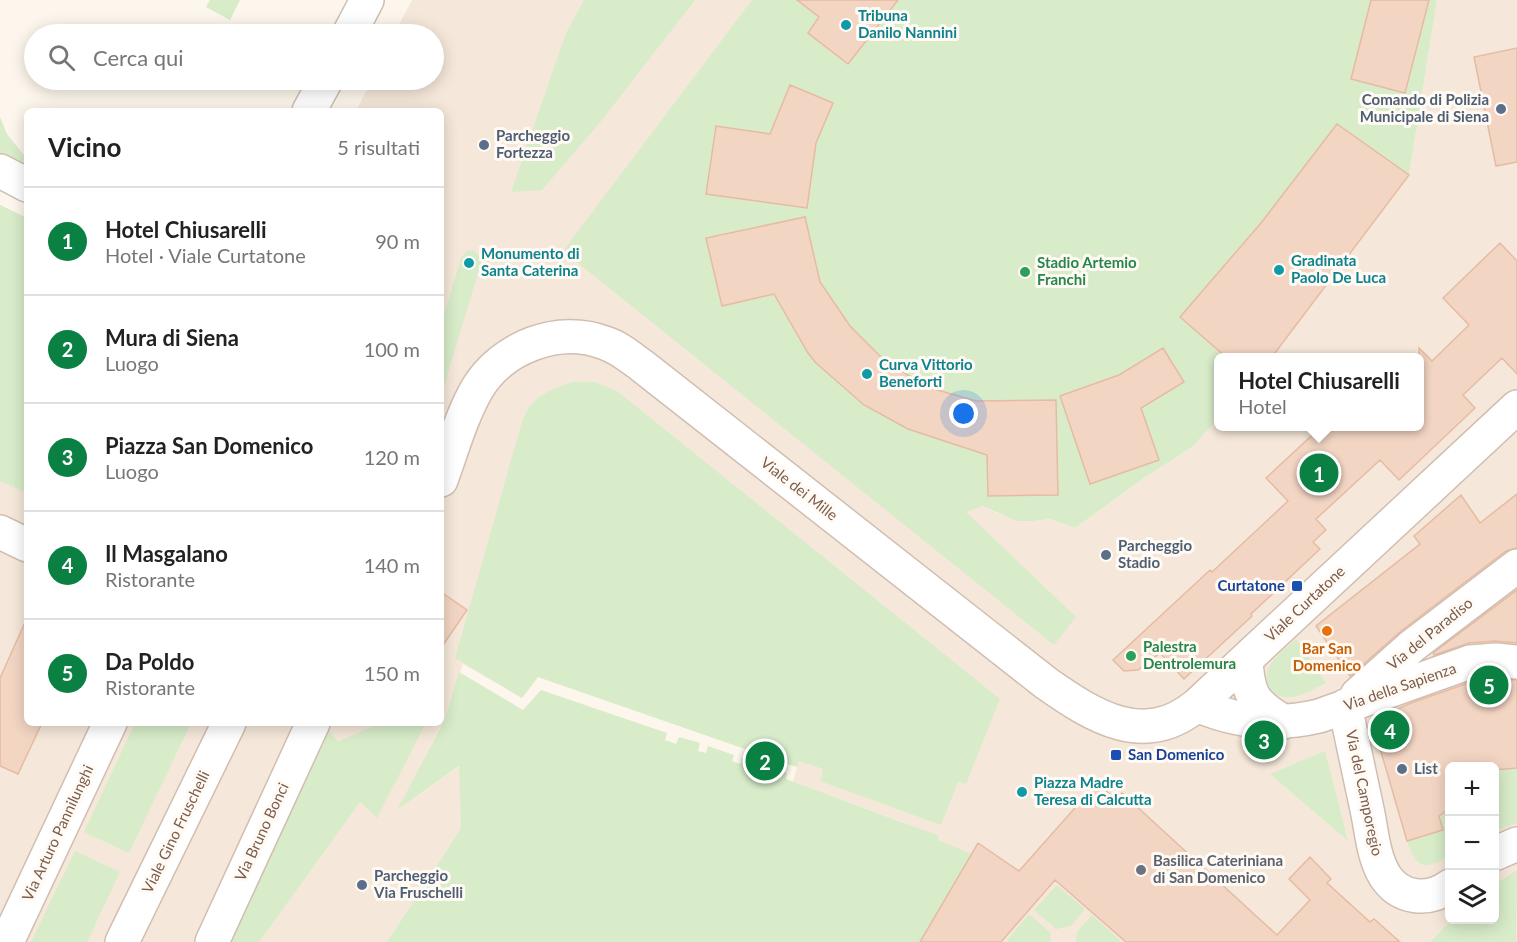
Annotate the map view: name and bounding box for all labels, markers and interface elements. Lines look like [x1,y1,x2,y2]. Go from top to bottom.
place label: Tribuna Danilo Nannini [858,6,957,41]
marker: Tribuna Danilo Nannini [839,18,853,32]
search box [24,24,444,90]
icon: search [45,41,78,74]
text: Cerca qui [93,44,184,71]
place label: Comando di Polizia Municipale di Siena [1360,90,1489,125]
marker: Comando di Polizia Municipale di Siena [1494,102,1508,116]
place label: Parcheggio Fortezza [496,126,570,161]
text: Vicino [48,131,121,163]
text: 5 risultati [337,135,420,159]
marker: Parcheggio Fortezza [477,138,491,152]
text: Hotel Chiusarelli [105,216,267,243]
text: 1 [62,229,73,253]
text: 90 m [375,229,420,253]
text: Hotel · Viale Curtatone [105,243,306,267]
place label: Monumento di Santa Caterina [481,244,580,279]
place label: Gradinata Paolo De Luca [1291,251,1386,286]
place label: Stadio Artemio Franchi [1037,253,1137,288]
marker: Monumento di Santa Caterina [462,256,476,270]
marker: Gradinata Paolo De Luca [1272,263,1286,277]
marker: Stadio Artemio Franchi [1018,265,1032,279]
text: Mura di Siena [105,324,239,351]
text: 2 [62,337,73,361]
text: 100 m [364,337,420,361]
text: Luogo [105,351,159,375]
popup [1214,353,1424,431]
place label: Curva Vittorio Beneforti [879,355,973,390]
marker: Curva Vittorio Beneforti [860,367,874,381]
text: Hotel Chiusarelli [1238,367,1400,394]
text: Hotel [1238,394,1287,418]
your location [949,399,978,428]
text: Piazza San Domenico [105,432,313,459]
text: 3 [62,445,73,469]
text: 120 m [364,445,420,469]
pin: 1 [1300,450,1338,496]
street label: Viale dei Mille [758,453,842,524]
text: Luogo [105,459,159,483]
place label: Parcheggio Stadio [1118,536,1192,571]
text: Il Masgalano [105,540,228,567]
marker: Parcheggio Stadio [1099,548,1113,562]
text: 4 [62,553,73,577]
text: 140 m [364,553,420,577]
street label: Viale Curtatone [1260,561,1348,645]
text: Ristorante [105,567,195,591]
place label: Curtatone [1217,576,1285,594]
marker: Curtatone [1290,579,1304,593]
street label: Via del Paradiso [1383,593,1476,673]
marker: Bar San Domenico [1320,624,1334,638]
place label: Palestra Dentrolemura [1143,637,1236,672]
place label: Bar San Domenico [1293,639,1362,674]
text: Da Poldo [105,648,194,675]
marker: Palestra Dentrolemura [1124,649,1138,663]
street label: Via della Sapienza [1341,658,1458,714]
text: 5 [62,661,73,685]
text: 150 m [364,661,420,685]
pin: 5 [1470,662,1508,708]
text: Ristorante [105,675,195,699]
pin: 4 [1370,708,1410,752]
pin: 3 [1244,718,1284,762]
street label: Via del Camporegio [1343,728,1387,857]
pin: 2 [746,738,784,783]
place label: San Domenico [1128,745,1225,763]
marker: San Domenico [1109,748,1123,762]
place label: List [1414,759,1438,777]
street label: Via Arturo Pannilunghi [18,762,97,903]
marker: List [1395,762,1409,776]
map controls [1445,762,1499,924]
button: + [1445,762,1499,816]
street label: Viale Gino Fruschelli [138,767,213,896]
place label: Piazza Madre Teresa di Calcutta [1034,773,1152,808]
street label: Via Bruno Bonci [230,780,292,884]
marker: Piazza Madre Teresa di Calcutta [1015,785,1029,799]
button: − [1445,816,1499,870]
place label: Basilica Cateriniana di San Domenico [1153,851,1283,886]
marker: Basilica Cateriniana di San Domenico [1134,863,1148,877]
place label: Parcheggio Via Fruschelli [373,866,463,901]
button: layers [1445,870,1499,924]
marker: Parcheggio Via Fruschelli [355,878,369,892]

